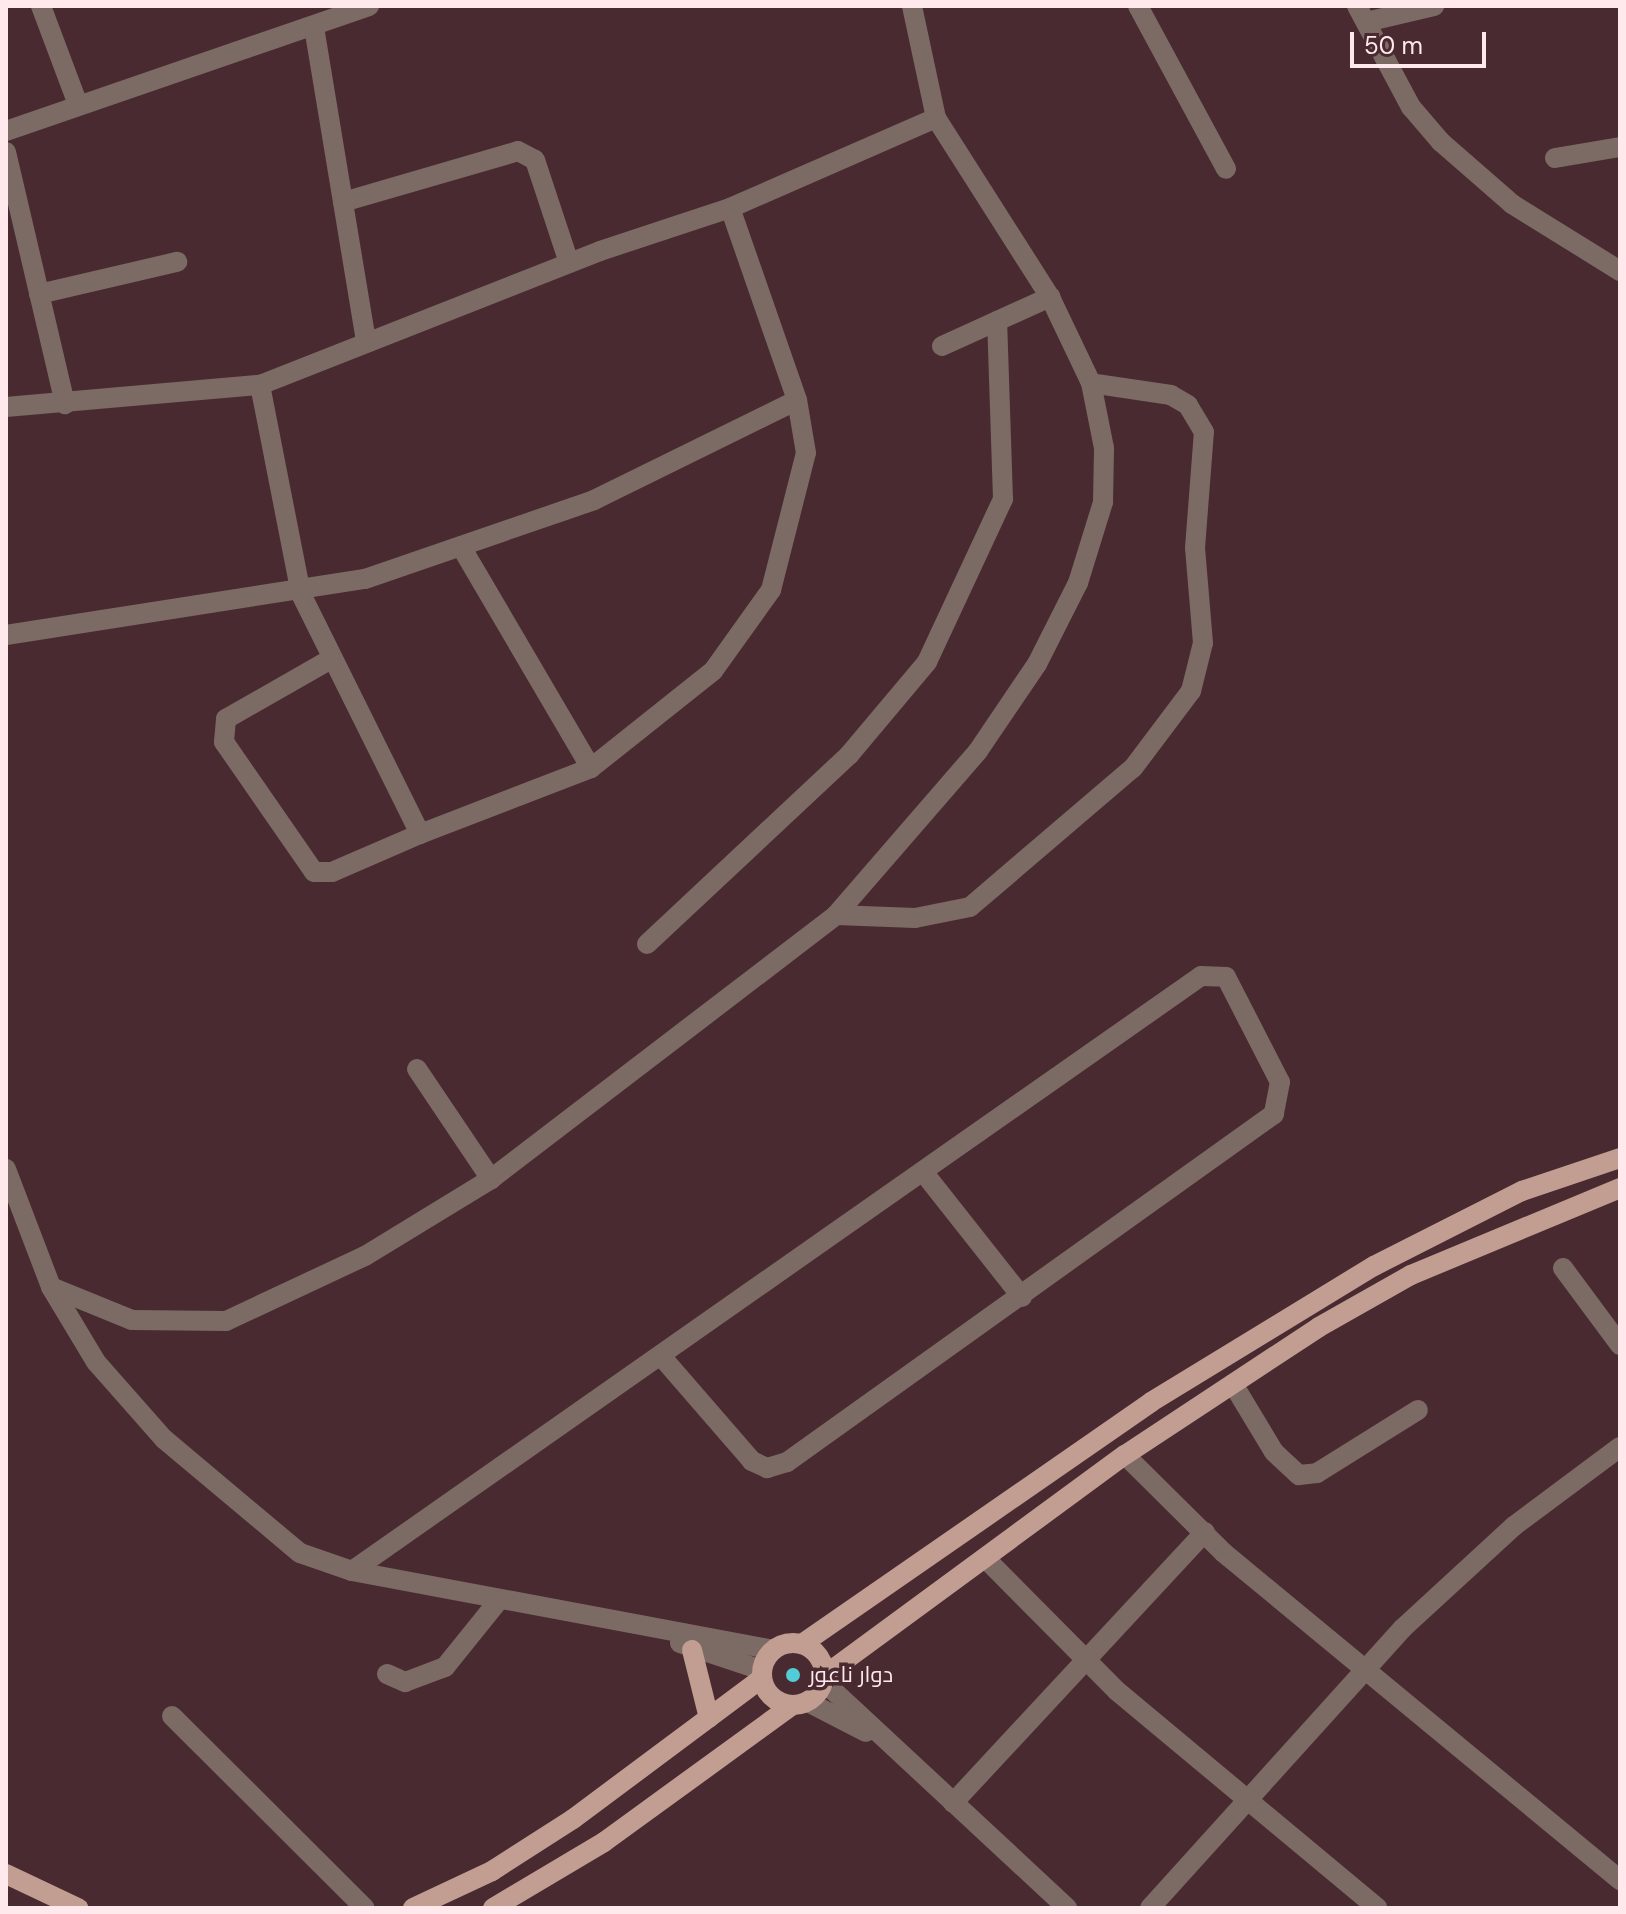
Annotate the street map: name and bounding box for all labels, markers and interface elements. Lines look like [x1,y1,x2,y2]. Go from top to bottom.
scale bar [1354,16,1490,66]
text: 50 m [1364,30,1423,61]
place label: دوار ناعور [809,1662,893,1688]
marker: دوار ناعور [784,1666,802,1684]

